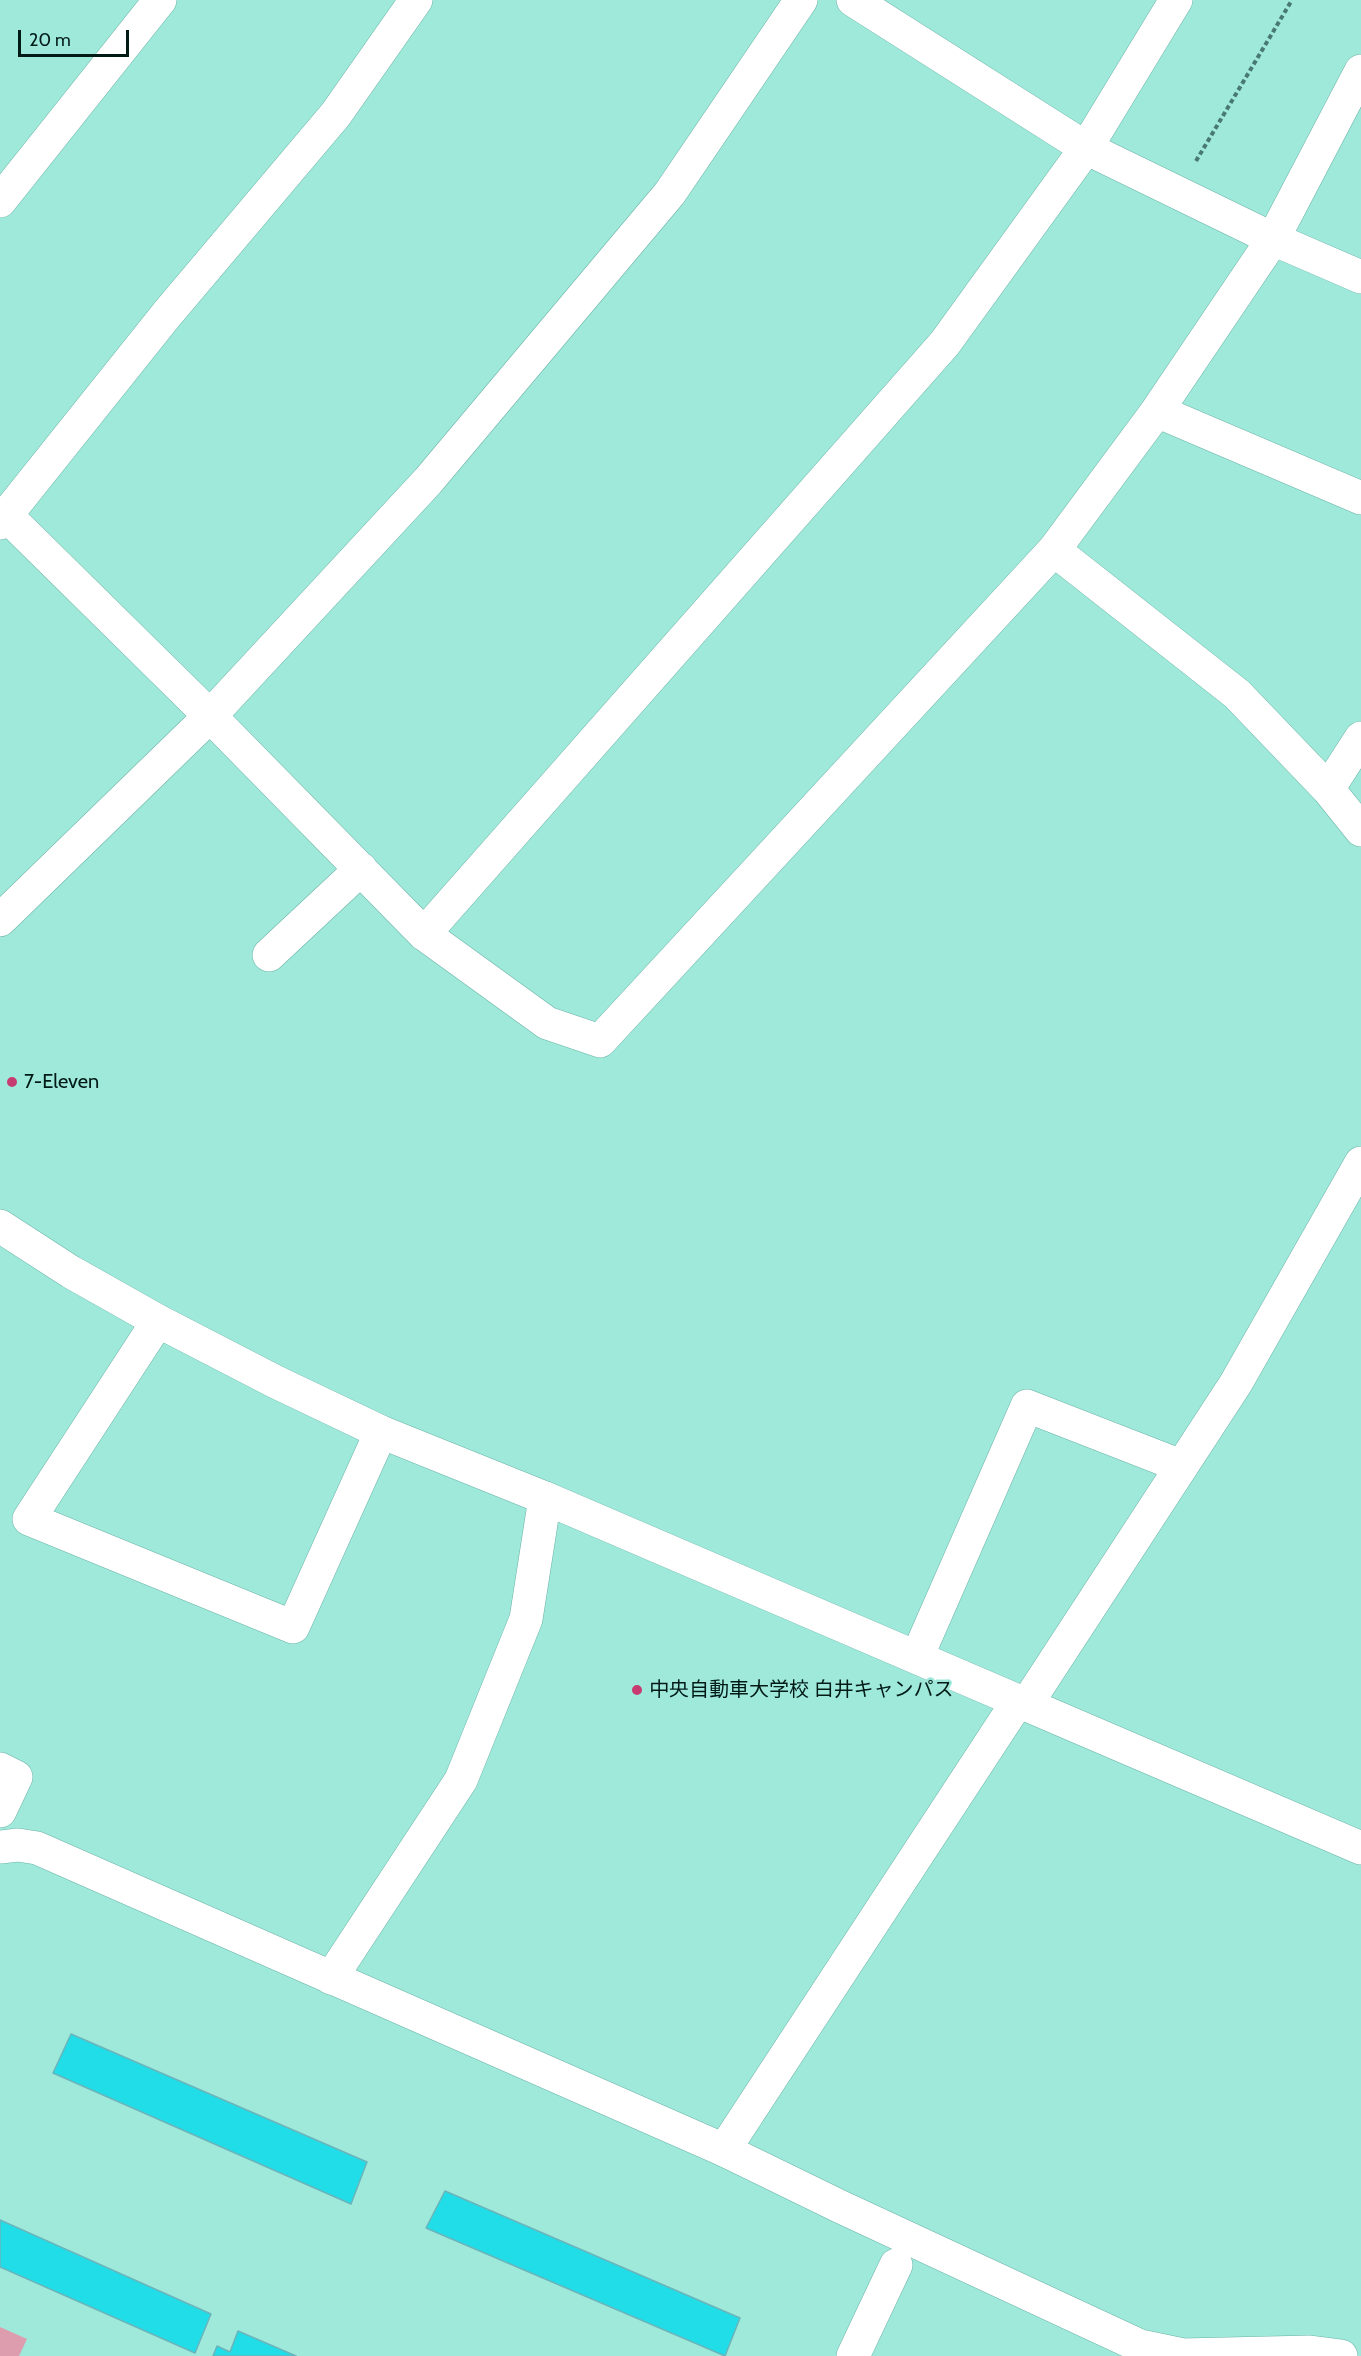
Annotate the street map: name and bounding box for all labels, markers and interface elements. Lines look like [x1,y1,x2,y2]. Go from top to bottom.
scale bar [21,18,132,56]
text: 20 m [29,29,71,51]
place label: 7-Eleven [24,1070,99,1094]
marker: 7-Eleven [5,1075,19,1089]
place label: 中央自動車大学校 白井キャンパス [649,1678,953,1702]
marker: 中央自動車大学校 白井キャンパス [630,1683,644,1697]

